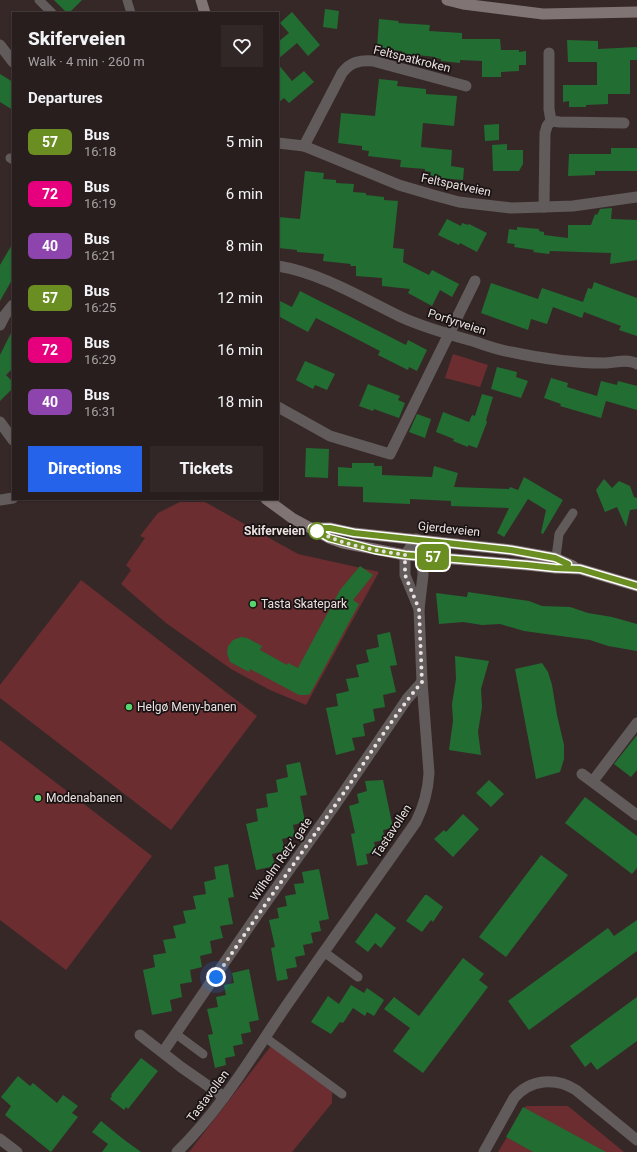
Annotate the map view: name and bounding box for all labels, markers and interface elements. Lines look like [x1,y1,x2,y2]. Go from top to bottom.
button: heart [221,25,263,67]
text: Skiferveien [28,27,125,50]
street label: Feltspatkroken [372,43,452,75]
text: Walk · 4 min · 260 m [28,54,145,69]
text: Departures [28,89,103,107]
text: Bus [84,126,110,144]
text: 5 min [226,133,263,151]
text: 57 [42,134,58,150]
text: 16:18 [84,144,116,159]
street label: Feltspatveien [420,171,492,199]
text: Bus [84,178,110,196]
text: 6 min [226,185,263,203]
text: 72 [42,186,58,202]
text: 16:19 [84,196,116,211]
text: Bus [84,230,110,248]
text: 8 min [226,237,263,255]
text: 40 [42,238,58,254]
text: 16:21 [84,248,116,263]
text: Bus [84,282,110,300]
text: 12 min [217,289,263,307]
text: 57 [42,290,58,306]
text: 16:25 [84,300,116,315]
street label: Porfyrveien [426,306,488,338]
text: Bus [84,334,110,352]
text: 16 min [217,341,263,359]
text: 72 [42,342,58,358]
text: 16:29 [84,352,116,367]
text: Bus [84,386,110,404]
text: 18 min [217,393,263,411]
text: 40 [42,394,58,410]
text: 16:31 [84,404,116,419]
button: Directions [28,446,142,492]
button: Tickets [150,446,263,492]
street label: Gjerdeveien [417,519,481,539]
marker: Skiferveien [308,522,326,540]
place label: Skiferveien [244,524,305,538]
line badge: 57 [415,544,451,570]
text: 57 [425,549,441,565]
place label: Tasta Skatepark [261,597,348,611]
marker: Tasta Skatepark [248,599,258,609]
place label: Helgø Meny-banen [137,700,237,714]
marker: Helgø Meny-banen [124,702,134,712]
place label: Modenabanen [46,791,123,805]
marker: Modenabanen [33,793,43,803]
street label: Tastavollen [370,802,414,860]
street label: Wilhelm Retz' gate [247,815,315,903]
your location [206,967,226,987]
street label: Tastavollen [184,1067,232,1125]

